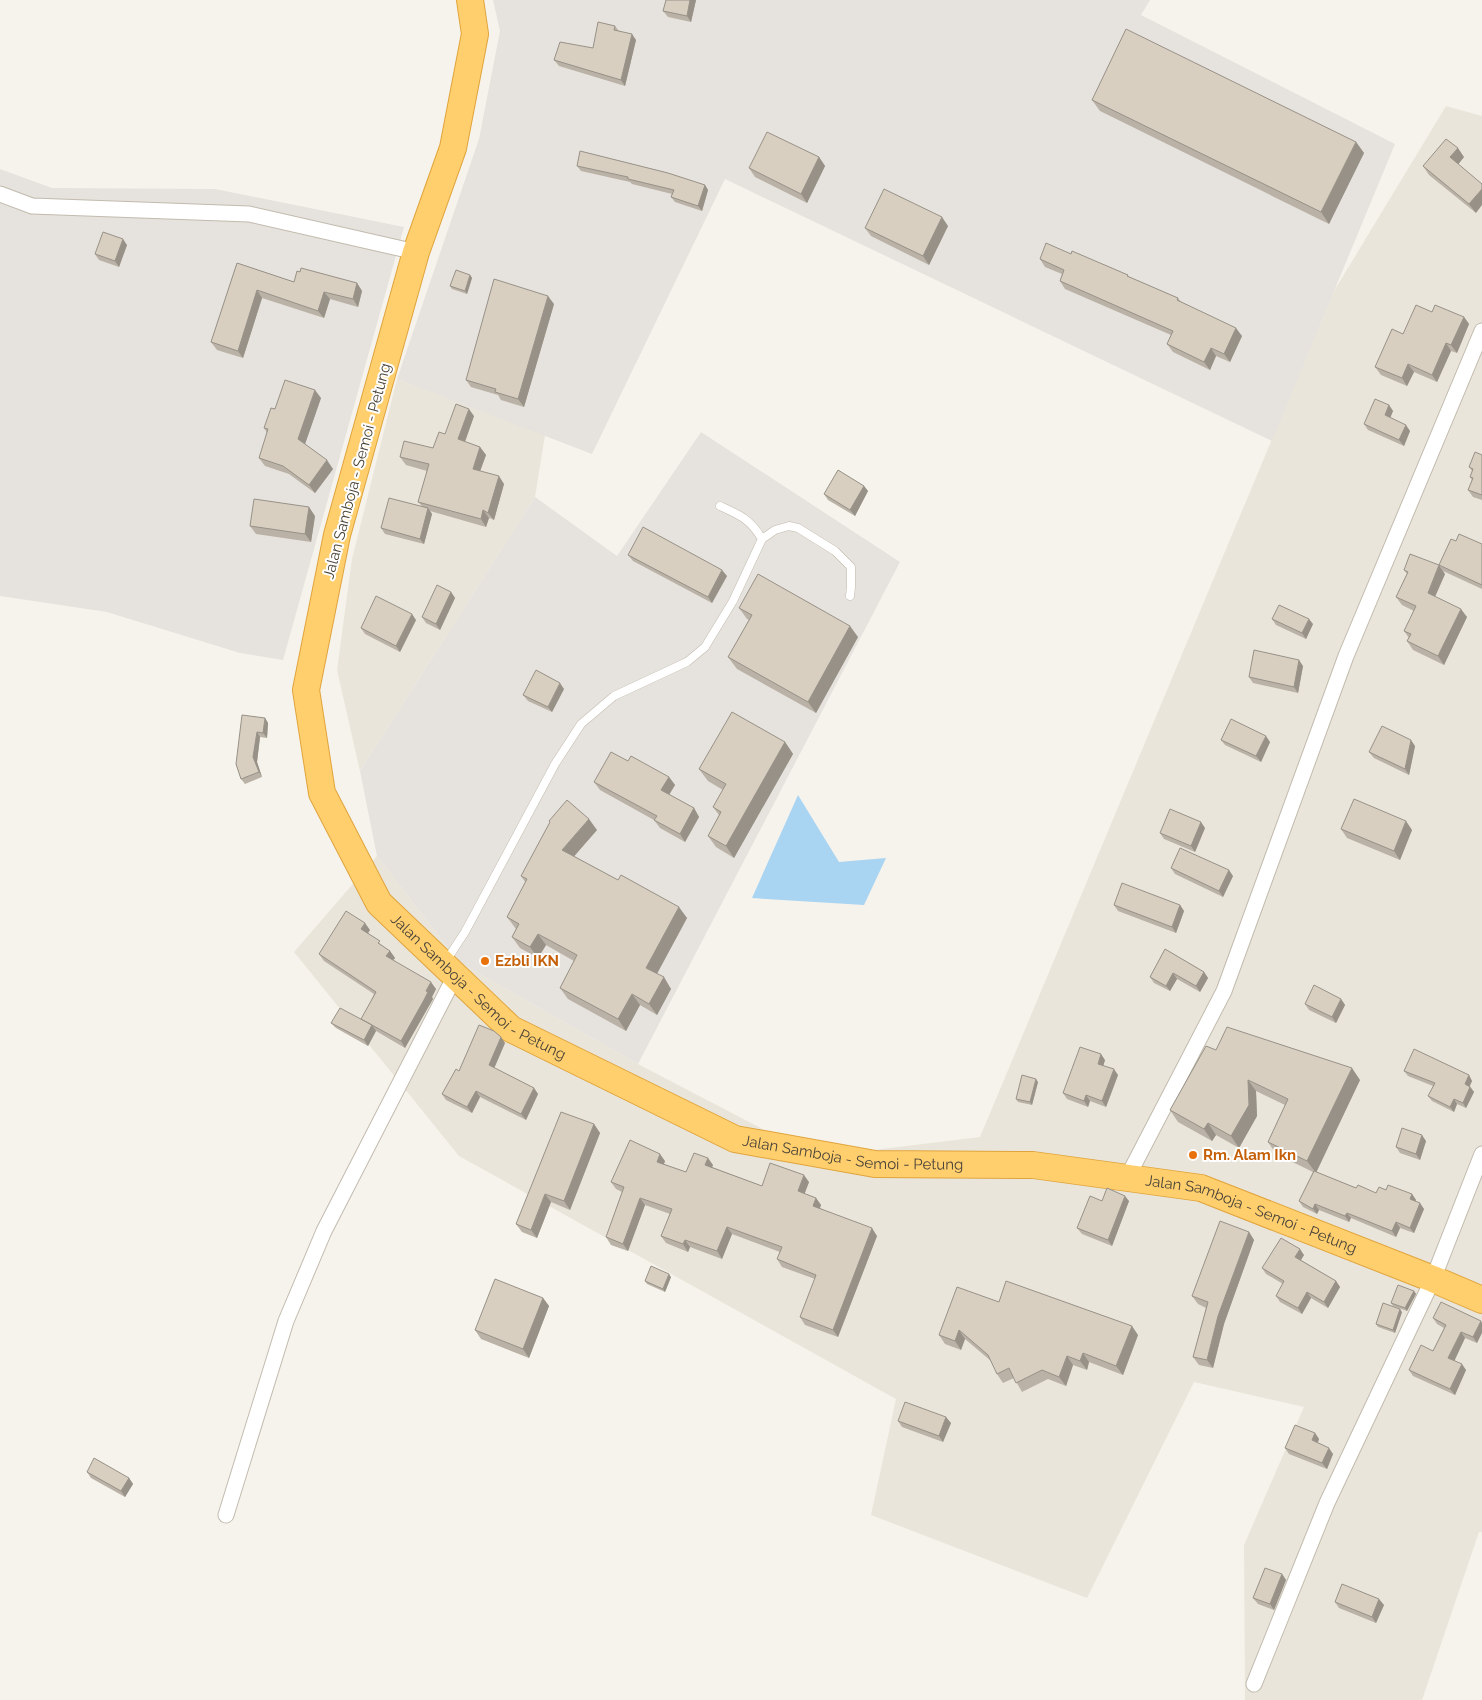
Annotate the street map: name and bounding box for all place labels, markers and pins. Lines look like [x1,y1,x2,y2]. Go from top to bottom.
place label: Ezbli IKN [495,952,559,970]
marker: Ezbli IKN [479,955,491,967]
place label: Rm. Alam Ikn [1203,1146,1296,1164]
marker: Rm. Alam Ikn [1187,1149,1199,1161]

